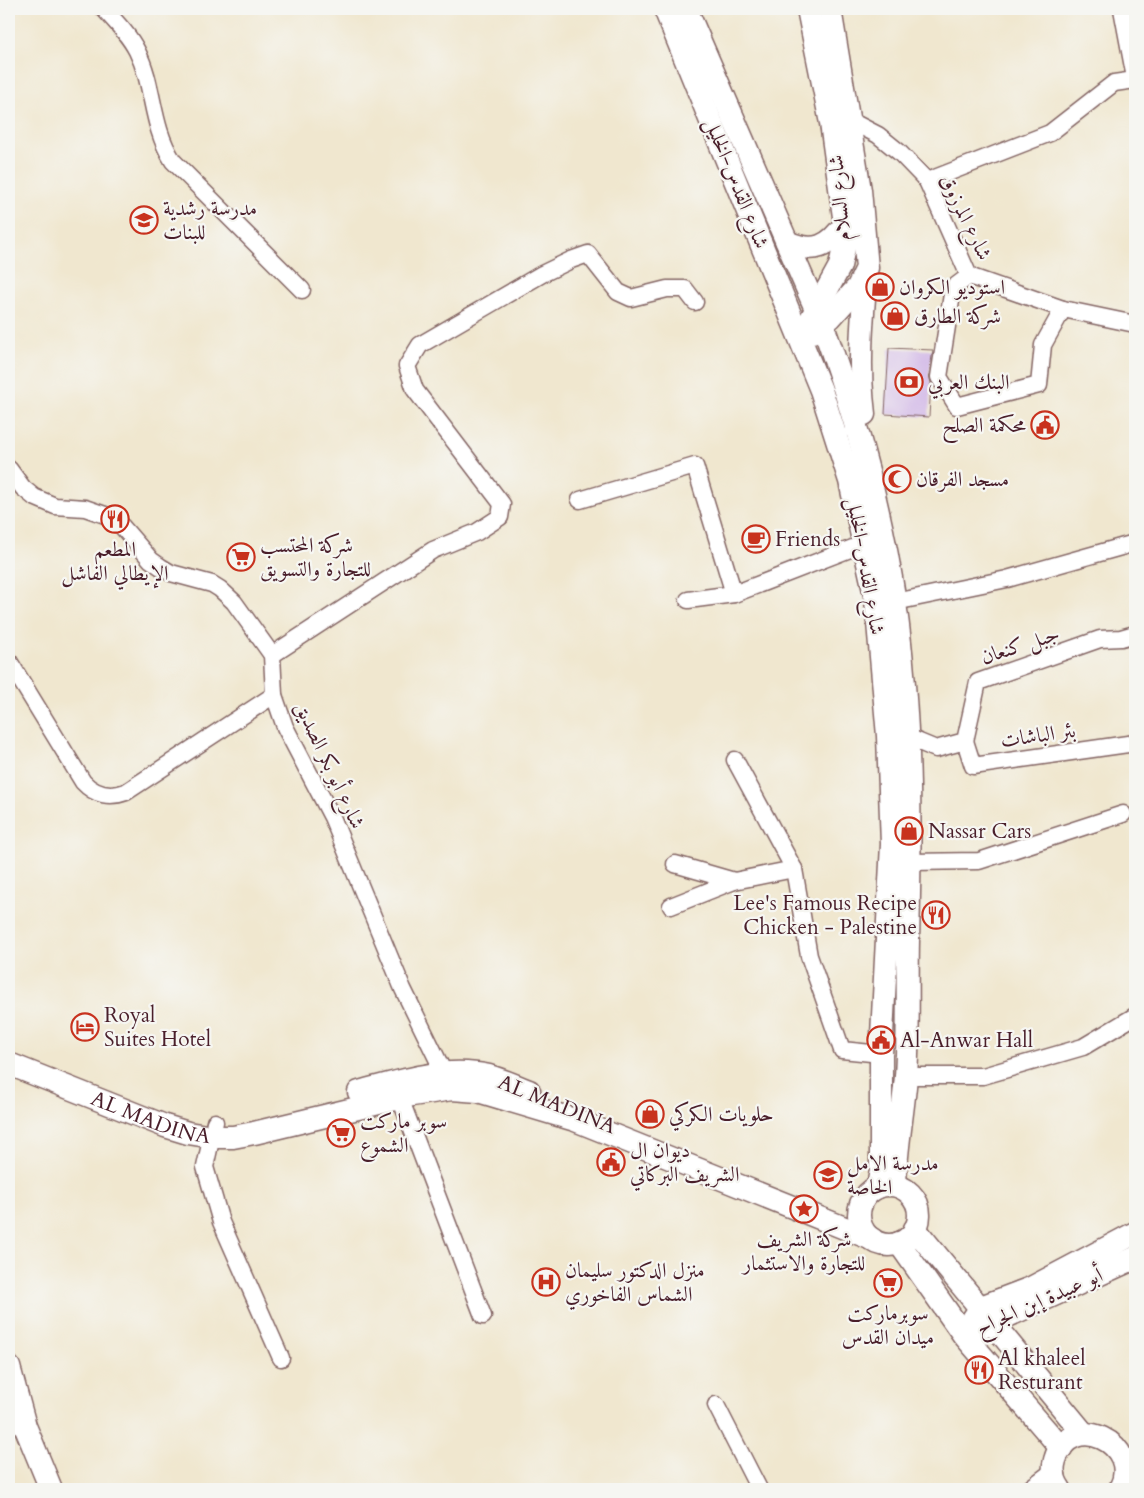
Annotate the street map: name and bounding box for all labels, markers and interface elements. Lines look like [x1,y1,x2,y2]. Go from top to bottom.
street label: شارع القدس-الخليل [694,113,776,254]
street label: شارع السلام [821,153,861,242]
street label: شارع المرزوق [930,169,999,266]
place label: مدرسة رشدية للبنات [163,194,257,247]
school or university icon: مدرسة رشدية للبنات [129,205,159,235]
shop icon: استوديو الكروان [865,272,895,302]
place label: استوديو الكروان [899,273,1005,302]
shop icon: شركة الطارق [880,301,910,331]
place label: شركة الطارق [914,302,1001,331]
bank icon: البنك العربي [894,367,924,397]
place label: البنك العربي [928,368,1010,399]
public building icon: محكمة الصلح [1030,410,1060,440]
place label: محكمة الصلح [942,411,1026,444]
mosque icon: مسجد الفرقان [882,464,912,494]
place label: مسجد الفرقان [916,465,1009,494]
street label: شارع القدس-الخليل [836,495,892,638]
restaurant icon: المطعم الإيطالي الفاشل [100,504,130,534]
cafe icon: Friends [741,524,771,554]
place label: Friends [775,525,840,554]
place label: شركة المحتسب للتجارة والتسويق [260,531,371,584]
place label: المطعم الإيطالي الفاشل [61,535,169,590]
supermarket icon: شركة المحتسب للتجارة والتسويق [226,542,256,572]
street label: جبل كنعان [977,619,1063,672]
street label: شارع أبو بكر الصديق [285,696,373,835]
street label: بئر الباشات [999,716,1077,755]
shop icon: Nassar Cars [894,816,924,846]
place label: Nassar Cars [928,817,1031,846]
place label: Lee's Famous Recipe Chicken - Palestine [733,889,917,942]
restaurant icon: Lee's Famous Recipe Chicken - Palestine [921,900,951,930]
place label: Royal Suites Hotel [104,1001,211,1054]
hotel icon: Royal Suites Hotel [70,1012,100,1042]
public building icon: Al-Anwar Hall [866,1025,896,1055]
place label: Al-Anwar Hall [900,1026,1033,1055]
street label: AL MADINA [493,1068,620,1141]
street label: AL MADINA [87,1084,213,1151]
shop icon: حلويات الكركي [635,1099,665,1129]
place label: حلويات الكركي [669,1100,774,1131]
place label: سوبر ماركت الشموع [360,1107,447,1163]
supermarket icon: سوبر ماركت الشموع [326,1118,356,1148]
place label: ديوان ال الشريف البركاتي [630,1136,739,1191]
public building icon: ديوان ال الشريف البركاتي [596,1147,626,1177]
place label: مدرسة الامل الخاصة [847,1149,939,1202]
school or university icon: مدرسة الامل الخاصة [813,1160,843,1190]
place icon: شركة الشريف للتجارة والاستثمار [789,1194,819,1224]
place label: شركة الشريف للتجارة والاستثمار [741,1225,865,1278]
place label: منزل الدكتور سليمان الشماس الفاخوري [565,1256,705,1310]
street label: أبو عبيدة إبن الجراح [971,1260,1109,1346]
hospital icon: منزل الدكتور سليمان الشماس الفاخوري [531,1267,561,1297]
supermarket icon: سوبرماركت ميدان القدس [873,1268,903,1298]
place label: سوبرماركت ميدان القدس [842,1299,934,1352]
place label: Al khaleel Resturant [998,1344,1086,1397]
restaurant icon: Al khaleel Resturant [964,1355,994,1385]

